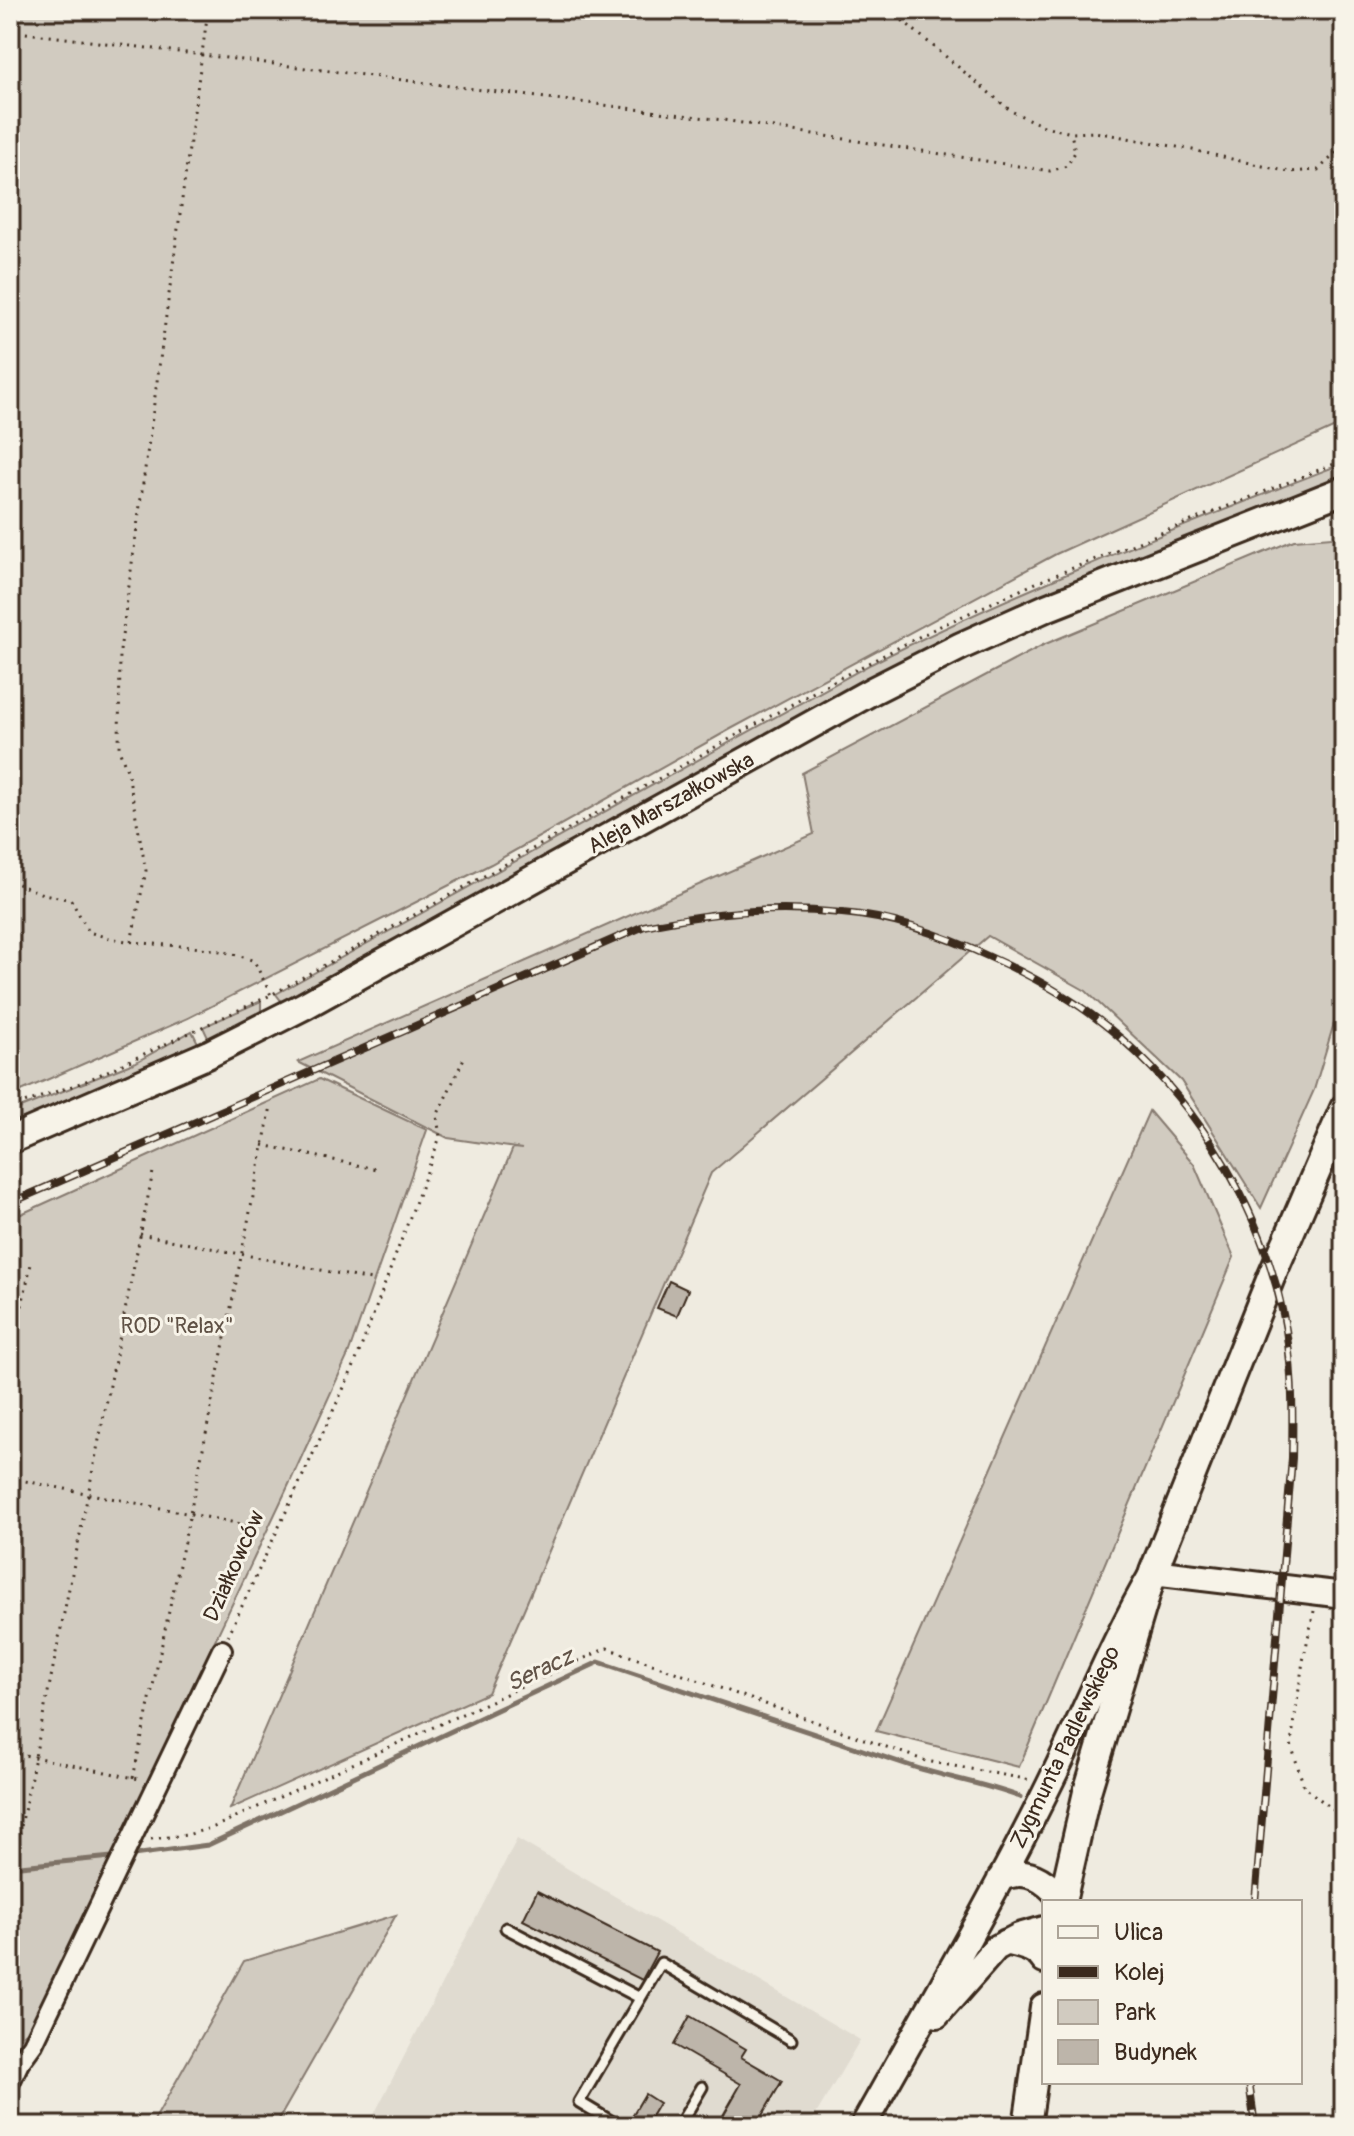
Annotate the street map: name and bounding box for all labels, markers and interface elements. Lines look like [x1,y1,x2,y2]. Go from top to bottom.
street label: Aleja Marszałkowska [583,746,759,860]
park label: ROD "Relax" [120,1312,234,1340]
street label: Działkowców [197,1506,271,1626]
water label: Seracz [502,1641,581,1698]
street label: Zygmunta Padlewskiego [1004,1641,1126,1853]
legend [1042,1900,1302,2084]
text: Ulica [1114,1918,1163,1947]
text: Kolej [1114,1958,1164,1987]
text: Park [1114,1998,1156,2027]
text: Budynek [1114,2038,1197,2067]

